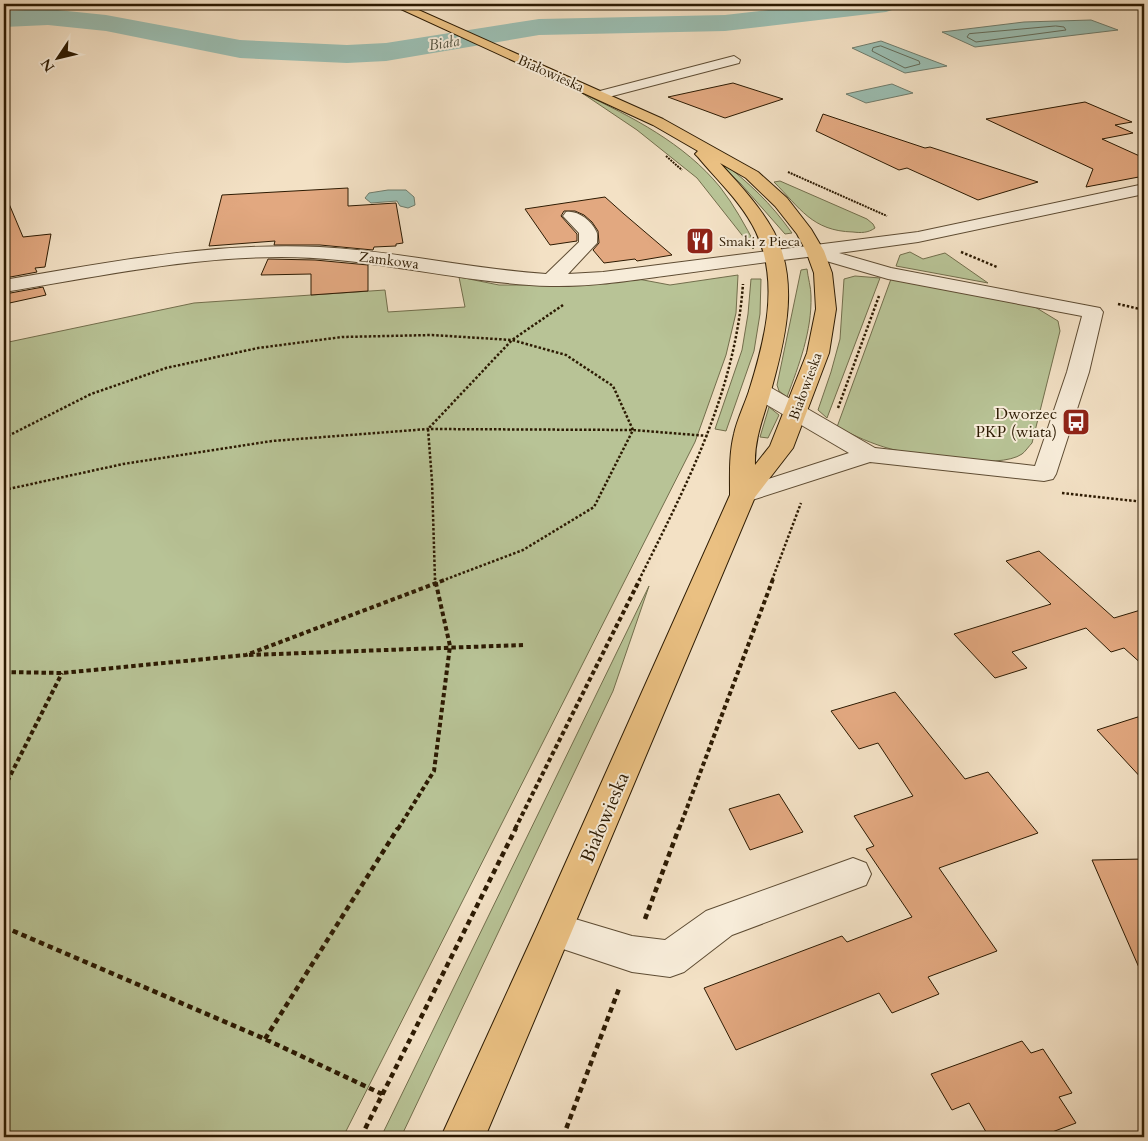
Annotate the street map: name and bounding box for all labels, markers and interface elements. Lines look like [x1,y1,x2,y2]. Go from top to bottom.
water label: Biała [427,31,461,55]
north arrow [32,32,82,82]
street label: Białowieska [515,50,587,97]
text: N [36,55,59,76]
restaurant icon: Smaki z Pieca [685,226,715,256]
place label: Smaki z Pieca [719,232,800,251]
street label: Zamkowa [358,247,420,274]
street label: Białowieska [784,350,826,423]
place label: Dworzec PKP (wiata) [976,403,1057,443]
bus stop icon: Dworzec PKP (wiata) [1061,407,1091,437]
street label: Białowieska [574,768,636,867]

